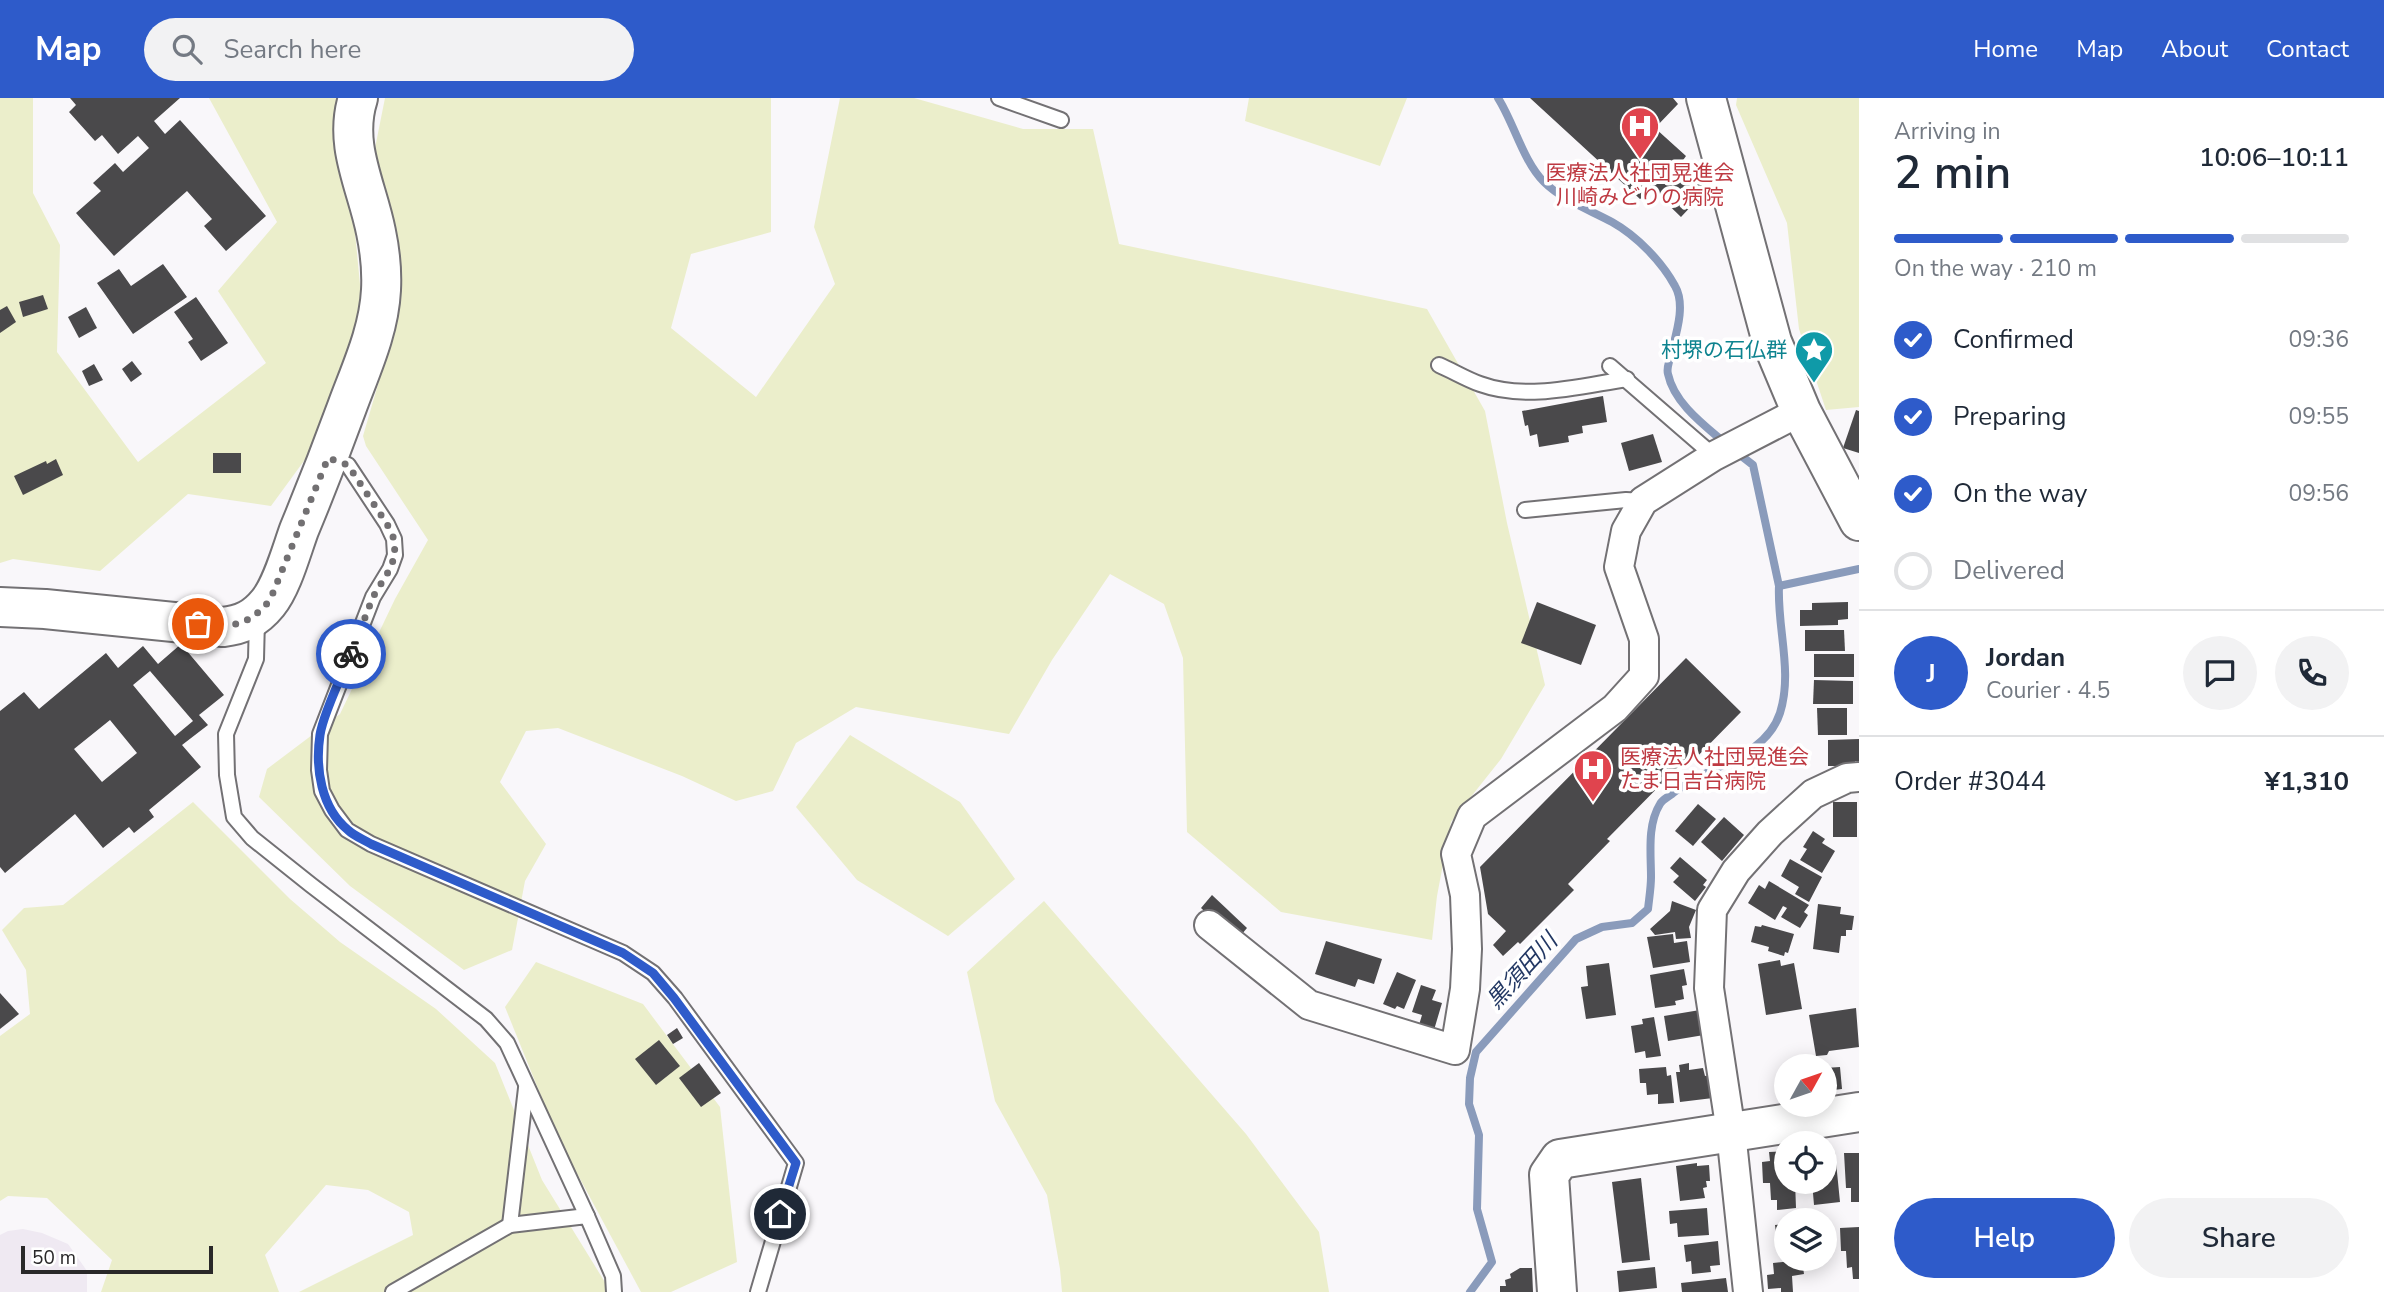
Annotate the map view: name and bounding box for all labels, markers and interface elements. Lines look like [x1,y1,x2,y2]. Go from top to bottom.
search box [144,18,634,81]
text: Map [35,27,102,72]
icon: search [168,30,206,68]
text: Search here [224,32,361,67]
text: Home [1973,33,2038,65]
text: Map [2076,33,2123,65]
text: About [2161,33,2228,65]
text: Contact [2266,33,2349,65]
hospital icon: 医療法人社団晃進会 川崎みどりの病院 [1619,105,1661,160]
text: Arriving in [1894,116,2001,147]
text: 10:06–10:11 [2199,140,2349,175]
text: 2 min [1894,141,2011,204]
place label: 医療法人社団晃進会 川崎みどりの病院 [1546,159,1735,211]
text: On the way · 210 m [1894,253,2097,284]
icon: check [1894,321,1932,359]
text: Confirmed [1953,322,2074,357]
text: 09:36 [2289,324,2349,355]
place icon: 村堺の石仏群 [1793,329,1835,384]
place label: 村堺の石仏群 [1661,336,1787,364]
icon: check [1894,398,1932,436]
text: Preparing [1953,399,2066,434]
text: 09:55 [2289,401,2349,432]
icon: check [1894,475,1932,513]
text: On the way [1953,476,2087,511]
text: 09:56 [2289,478,2349,509]
text: Delivered [1953,553,2065,588]
pin [168,594,228,654]
icon: bag [179,605,217,643]
courier [316,619,386,689]
icon: bike [332,635,370,673]
button: chat [2183,636,2257,710]
button: phone [2275,636,2349,710]
text: Jordan [1986,640,2065,675]
text: J [1926,656,1936,691]
text: Courier · 4.5 [1986,675,2110,706]
place label: 医療法人社団晃進会 たま日吉台病院 [1620,743,1809,795]
hospital icon: 医療法人社団晃進会 たま日吉台病院 [1572,748,1614,803]
text: Order #3044 [1894,764,2046,799]
text: ¥1,310 [2265,764,2349,799]
water label: 黒須田川 [1480,924,1566,1016]
north arrow [1774,1054,1838,1116]
map controls [1774,1054,1837,1271]
button: locate [1774,1131,1837,1194]
pin [750,1184,810,1244]
icon: home [761,1195,799,1233]
button: Help [1894,1198,2115,1278]
button: Share [2129,1198,2349,1278]
button: layers [1774,1208,1837,1271]
scale bar [21,1243,214,1275]
text: 50 m [32,1245,76,1271]

